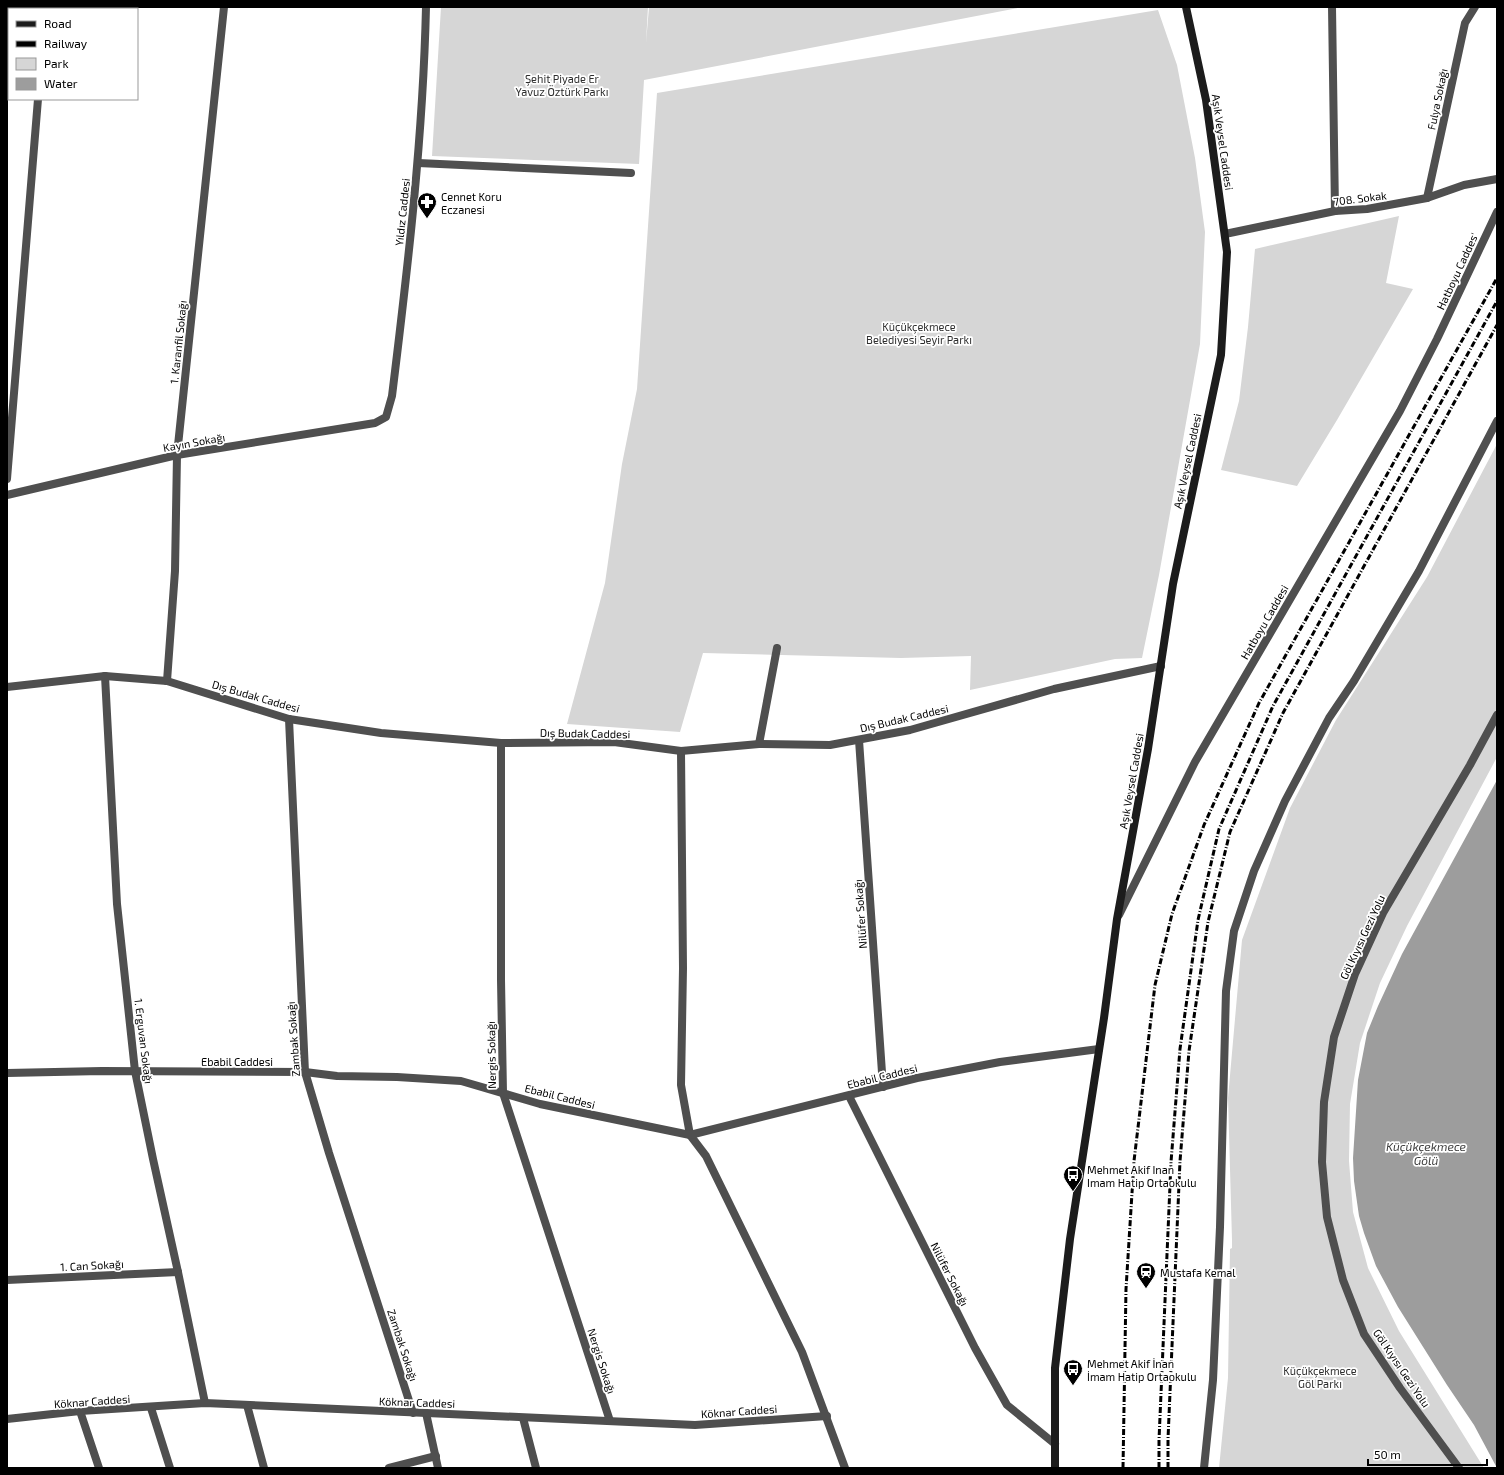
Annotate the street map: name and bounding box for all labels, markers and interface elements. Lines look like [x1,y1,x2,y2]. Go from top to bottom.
legend [8,8,138,100]
text: Road [44,16,72,30]
text: Railway [44,36,88,50]
text: Park [44,56,69,70]
street label: Fulya Sokağı [1424,67,1450,131]
park label: Şehit Piyade Er Yavuz Öztürk Parkı [516,72,608,98]
text: Water [44,76,78,90]
street label: Aşık Veysel Caddesi [1209,93,1236,191]
street label: Yıldız Caddesi [392,178,412,246]
street label: 708. Sokak [1333,188,1388,208]
place label: Cennet Koru Eczanesi [441,190,502,216]
pharmacy icon: Cennet Koru Eczanesi [416,191,438,219]
street label: Hatboyu Caddes' [1434,231,1480,311]
street label: 1. Karanfil Sokağı [167,300,189,384]
park label: Küçükçekmece Belediyesi Seyir Parkı [866,320,972,346]
street label: Aşık Veysel Caddesi [1171,412,1204,510]
street label: Kayın Sokağı [162,430,226,454]
street label: Hatboyu Caddesi [1237,582,1291,662]
street label: Dış Budak Caddesi [210,677,301,716]
street label: Dış Budak Caddesi [858,701,950,735]
street label: Dış Budak Caddesi [540,726,630,741]
street label: Aşık Veysel Caddesi [1116,732,1147,830]
street label: Nilüfer Sokağı [851,879,869,949]
street label: Göl Kıyısı Gezi Yolu [1337,893,1387,981]
street label: 1. Erguvan Sokağı [132,998,156,1084]
street label: Zambak Sokağı [284,1001,302,1077]
street label: Nergis Sokağı [484,1021,498,1089]
street label: Ebabil Caddesi [201,1055,273,1068]
street label: Ebabil Caddesi [845,1061,919,1091]
street label: Ebabil Caddesi [523,1081,597,1111]
water label: Küçükçekmece Gölü [1386,1139,1467,1167]
place label: Mehmet Akif Inan Imam Hatip Ortaokulu [1087,1163,1196,1189]
bus stop icon: Mehmet Akif Inan Imam Hatip Ortaokulu [1062,1164,1084,1192]
street label: Nilüfer Sokağı [928,1240,972,1308]
street label: 1. Can Sokağı [60,1257,124,1273]
station icon: Mustafa Kemal [1135,1261,1157,1289]
place label: Mustafa Kemal [1160,1266,1236,1279]
street label: Zambak Sokağı [385,1307,421,1383]
street label: Göl Kıyısı Gezi Yolu [1371,1326,1433,1410]
street label: Nergis Sokağı [585,1327,619,1395]
place label: Mehmet Akif İnan İmam Hatip Ortaokulu [1087,1357,1196,1383]
bus stop icon: Mehmet Akif İnan İmam Hatip Ortaokulu [1062,1358,1084,1386]
park label: Küçükçekmece Göl Parkı [1283,1364,1357,1390]
street label: Köknar Caddesi [53,1392,131,1410]
street label: Köknar Caddesi [379,1394,455,1410]
street label: Köknar Caddesi [700,1402,778,1420]
scale bar [1368,1441,1487,1467]
text: 50 m [1374,1447,1401,1461]

